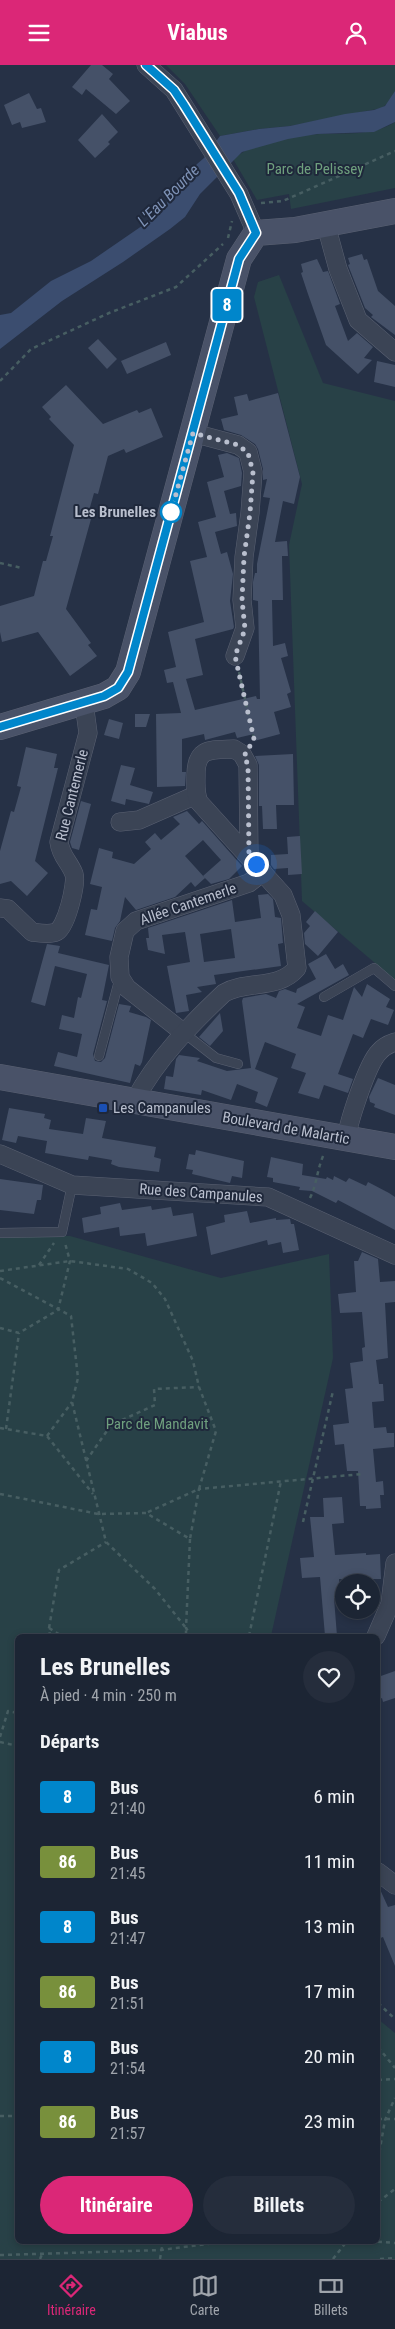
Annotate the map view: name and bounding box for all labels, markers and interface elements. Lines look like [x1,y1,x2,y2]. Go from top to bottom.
icon: menu [25,19,53,47]
icon: person [342,19,370,47]
text: Viabus [167,20,228,45]
water label: L'Eau Bourde [133,160,203,230]
park label: Parc de Pelissey [266,160,364,178]
line badge: 8 [211,289,243,321]
text: 8 [222,294,232,315]
marker: Les Brunelles [160,501,182,523]
place label: Les Brunelles [75,503,156,521]
street label: Rue Cantemerle [52,747,92,843]
your location [244,852,269,877]
street label: Allée Cantemerle [137,879,239,929]
place label: Les Campanules [113,1099,211,1117]
marker: Les Campanules [97,1102,109,1114]
street label: Boulevard de Malartic [221,1108,351,1148]
street label: Rue des Campanules [139,1180,264,1206]
park label: Parc de Mandavit [106,1415,208,1433]
map controls [335,1574,380,1619]
button: locate [335,1574,380,1619]
button: heart [303,1651,355,1703]
text: Les Brunelles [40,1653,170,1681]
text: À pied · 4 min · 250 m [40,1686,177,1705]
text: Départs [40,1730,99,1753]
text: Bus [110,1776,139,1799]
text: 6 min [313,1785,355,1808]
text: 8 [63,1786,72,1807]
text: 21:40 [110,1799,145,1818]
text: Bus [110,1841,139,1864]
text: 11 min [304,1850,355,1873]
text: 86 [58,1851,77,1872]
text: 21:45 [110,1864,145,1883]
text: Bus [110,1906,139,1929]
text: 13 min [304,1915,355,1938]
text: 8 [63,1916,72,1937]
text: 21:47 [110,1929,145,1948]
text: Bus [110,1971,139,1994]
text: 17 min [304,1980,355,2003]
text: 86 [58,1981,77,2002]
text: 21:51 [110,1994,145,2013]
text: Bus [110,2036,139,2059]
text: 20 min [304,2045,355,2068]
text: 8 [63,2046,72,2067]
text: 21:54 [110,2059,145,2078]
text: Bus [110,2101,139,2124]
text: 23 min [304,2110,355,2133]
text: 86 [58,2111,77,2132]
text: 21:57 [110,2124,145,2143]
button: Itinéraire [40,2176,193,2234]
button: Billets [203,2176,355,2234]
tab: Itinéraire [47,2272,96,2318]
tab: Carte [190,2272,220,2318]
tab: Billets [314,2272,348,2318]

